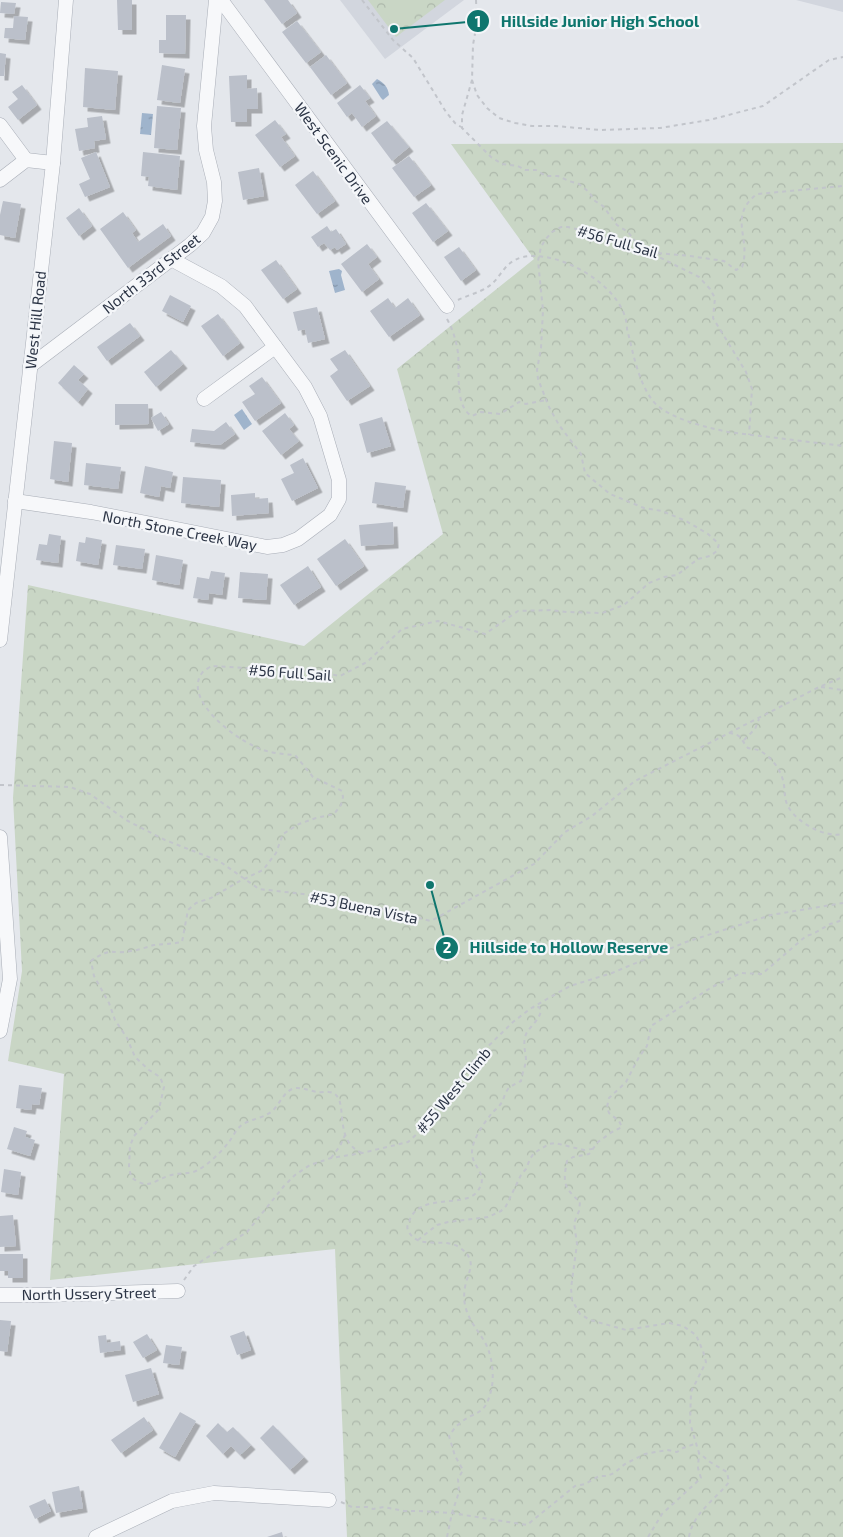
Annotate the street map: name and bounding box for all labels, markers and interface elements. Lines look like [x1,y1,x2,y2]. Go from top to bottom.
callout: Hillside Junior High School [465,6,710,37]
text: Hillside Junior High School [501,11,700,30]
text: 1 [475,12,481,30]
street label: West Scenic Drive [291,99,377,207]
street label: #56 Full Sail [575,221,661,261]
street label: North 33rd Street [99,229,204,317]
street label: West Hill Road [21,270,49,370]
street label: North Stone Creek Way [101,506,259,554]
street label: #56 Full Sail [248,660,333,684]
street label: #53 Buena Vista [308,887,420,927]
callout: Hillside to Hollow Reserve [435,932,679,963]
text: Hillside to Hollow Reserve [470,937,668,956]
text: 2 [443,938,452,956]
street label: #55 West Climb [412,1043,494,1137]
street label: North Ussery Street [21,1283,157,1303]

